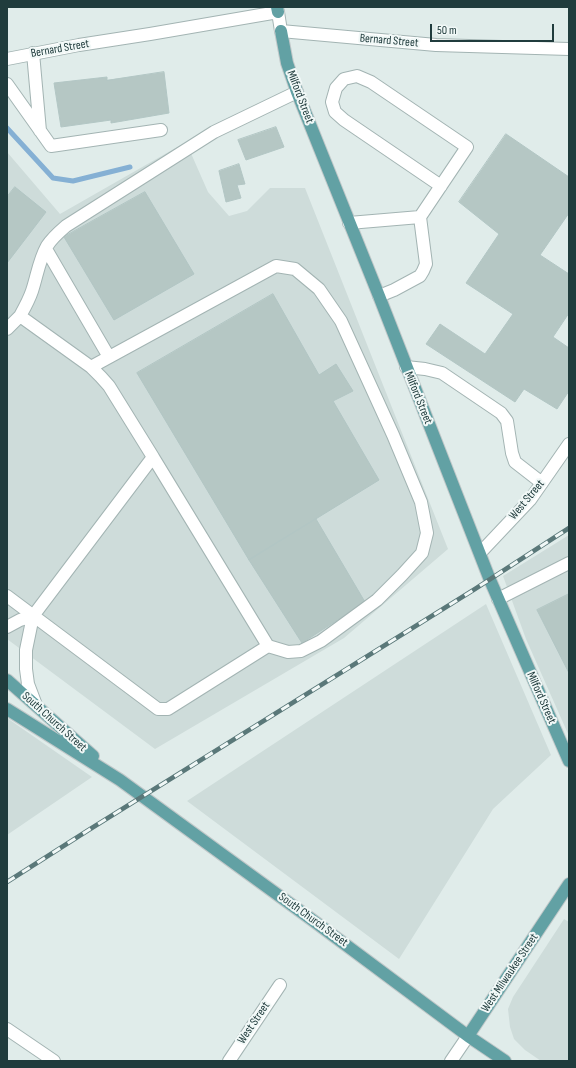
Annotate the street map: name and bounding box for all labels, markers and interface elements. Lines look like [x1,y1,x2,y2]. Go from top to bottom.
scale bar [432,16,556,42]
text: 50 m [437,23,457,38]
street label: Bernard Street [359,31,419,51]
street label: Bernard Street [30,37,90,61]
street label: Milford Street [283,69,317,125]
street label: Milford Street [401,370,435,426]
street label: West Street [506,477,548,523]
street label: Milford Street [523,670,559,726]
street label: South Church Street [19,689,89,755]
street label: South Church Street [276,890,350,950]
street label: West Milwaukee Street [478,931,542,1015]
street label: West Street [235,999,273,1047]

